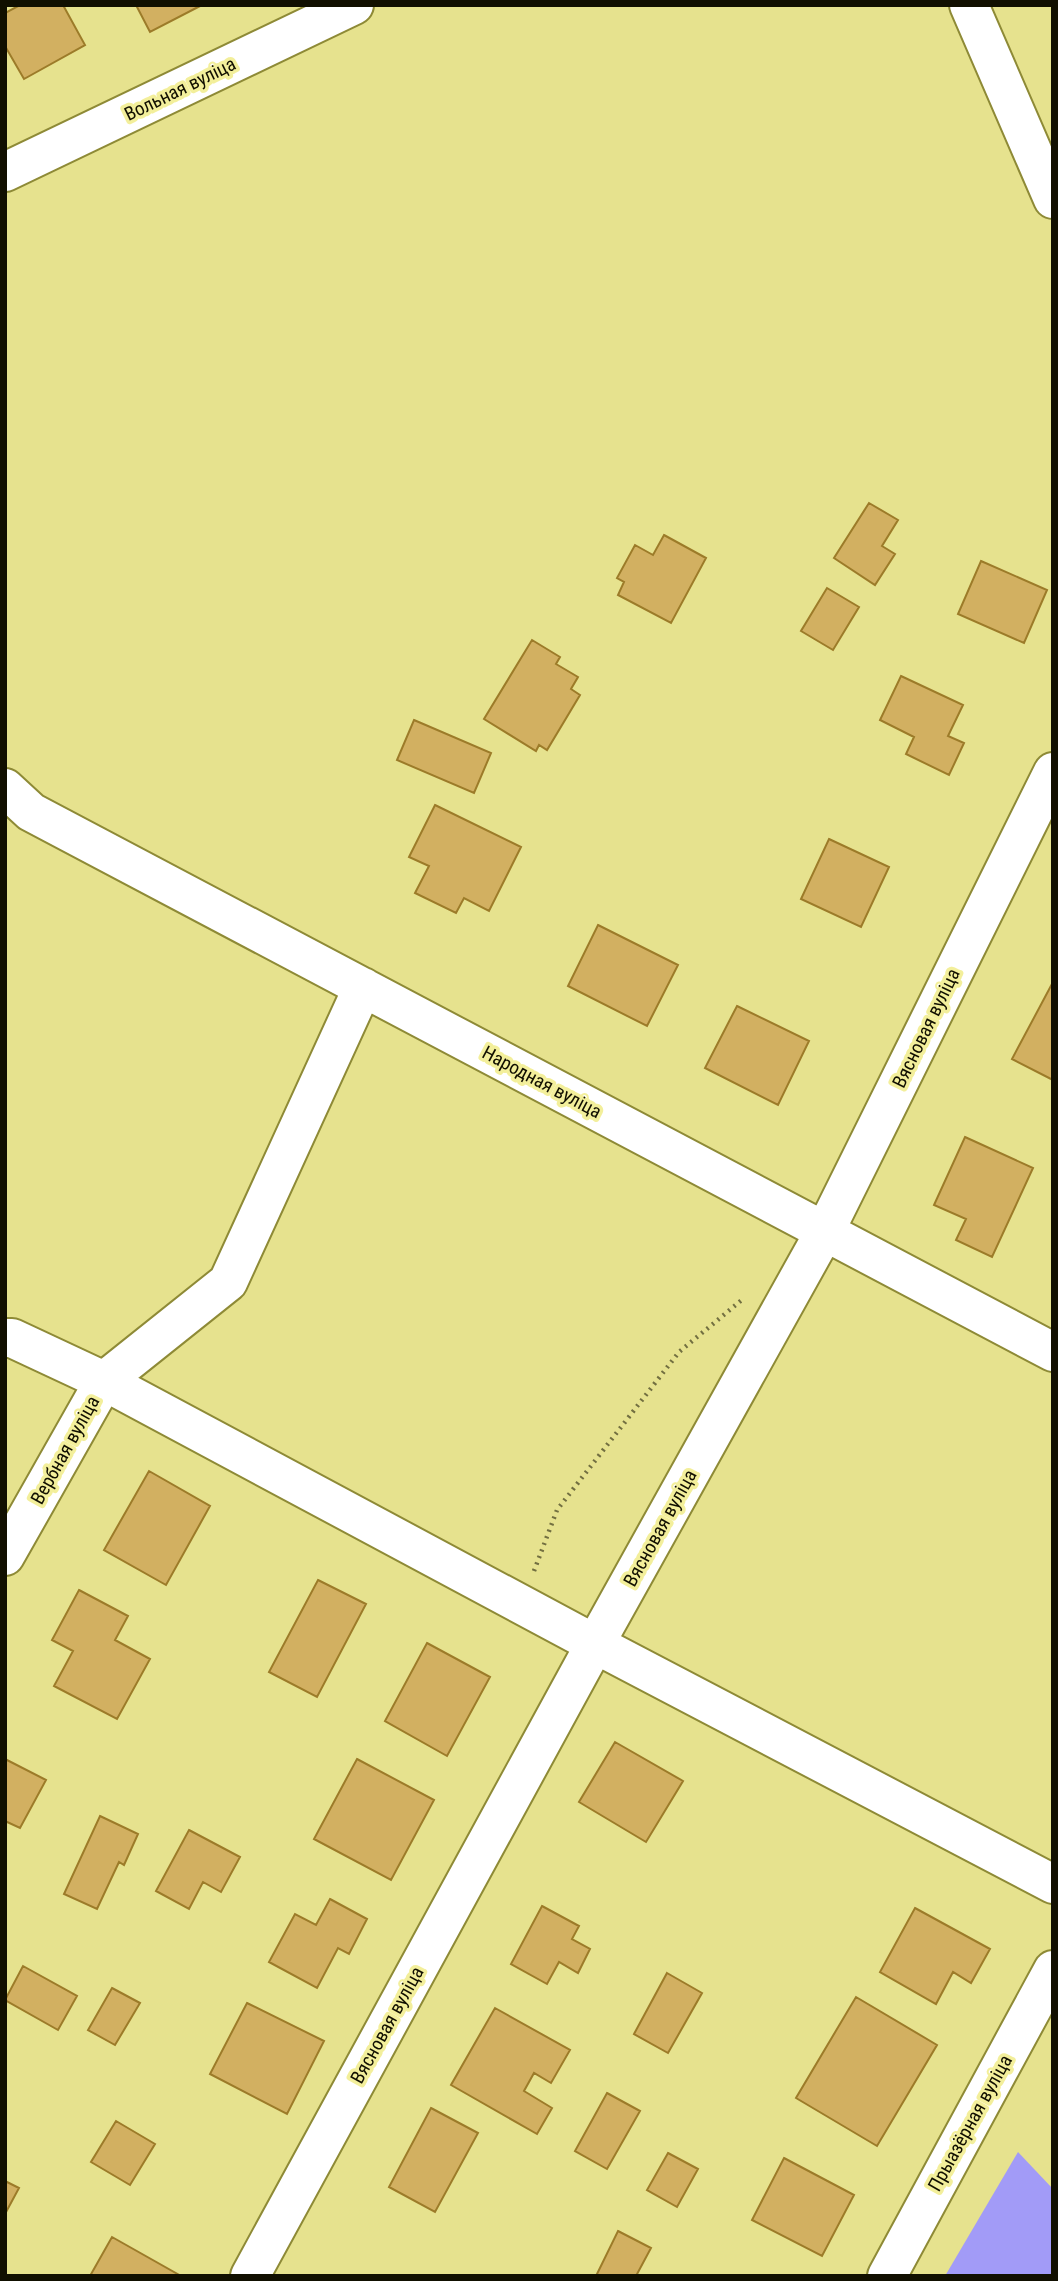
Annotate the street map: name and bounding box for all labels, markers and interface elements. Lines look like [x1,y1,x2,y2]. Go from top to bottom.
street label: Вольная вуліца [121,52,239,126]
street label: Вясновая вуліца [887,965,965,1091]
street label: Народная вуліца [478,1041,606,1123]
street label: Вербная вуліца [26,1392,104,1508]
street label: Вясновая вуліца [618,1466,702,1590]
street label: Вясновая вуліца [345,1963,429,2087]
street label: Прыазёрная вуліца [923,2051,1017,2195]

